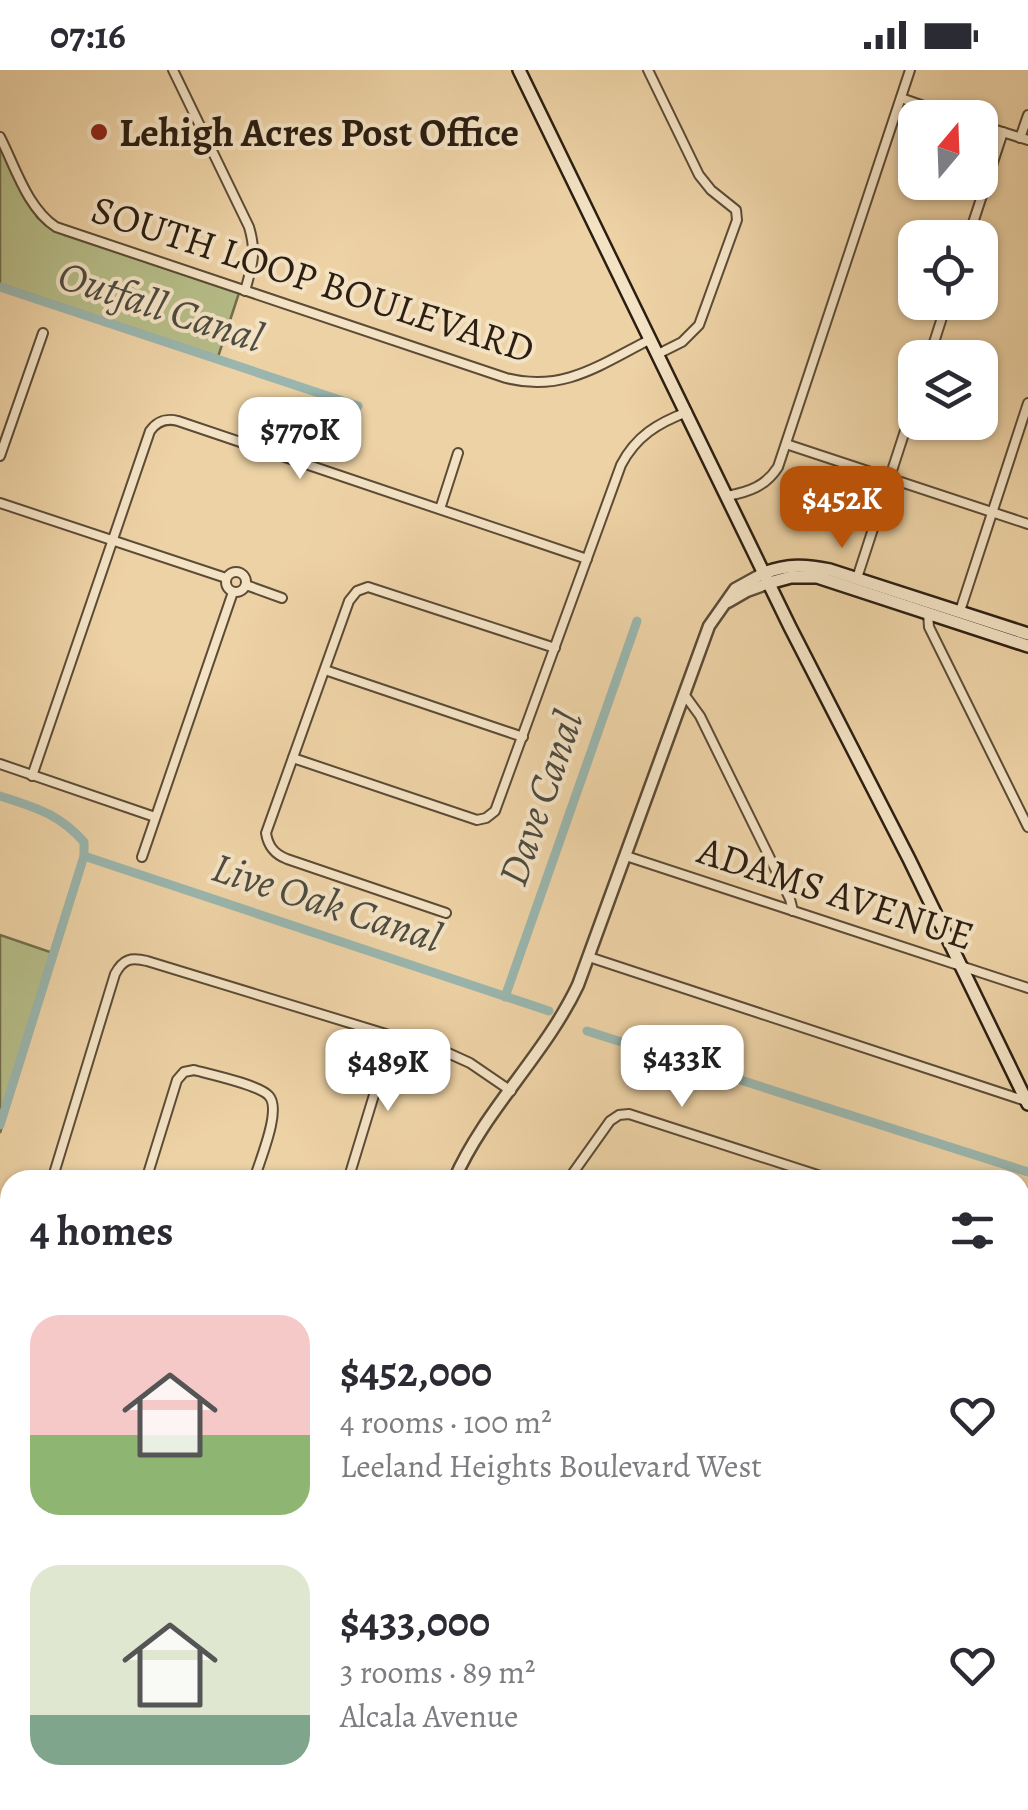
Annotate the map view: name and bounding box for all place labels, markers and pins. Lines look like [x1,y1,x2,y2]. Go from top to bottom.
place label: Lehigh Acres Post Office [119,105,519,160]
marker: Lehigh Acres Post Office [88,121,110,143]
pin: $770K [230,397,370,482]
pin: $452K [772,466,912,551]
pin: $433K [612,1025,752,1110]
pin: $489K [318,1029,458,1114]

